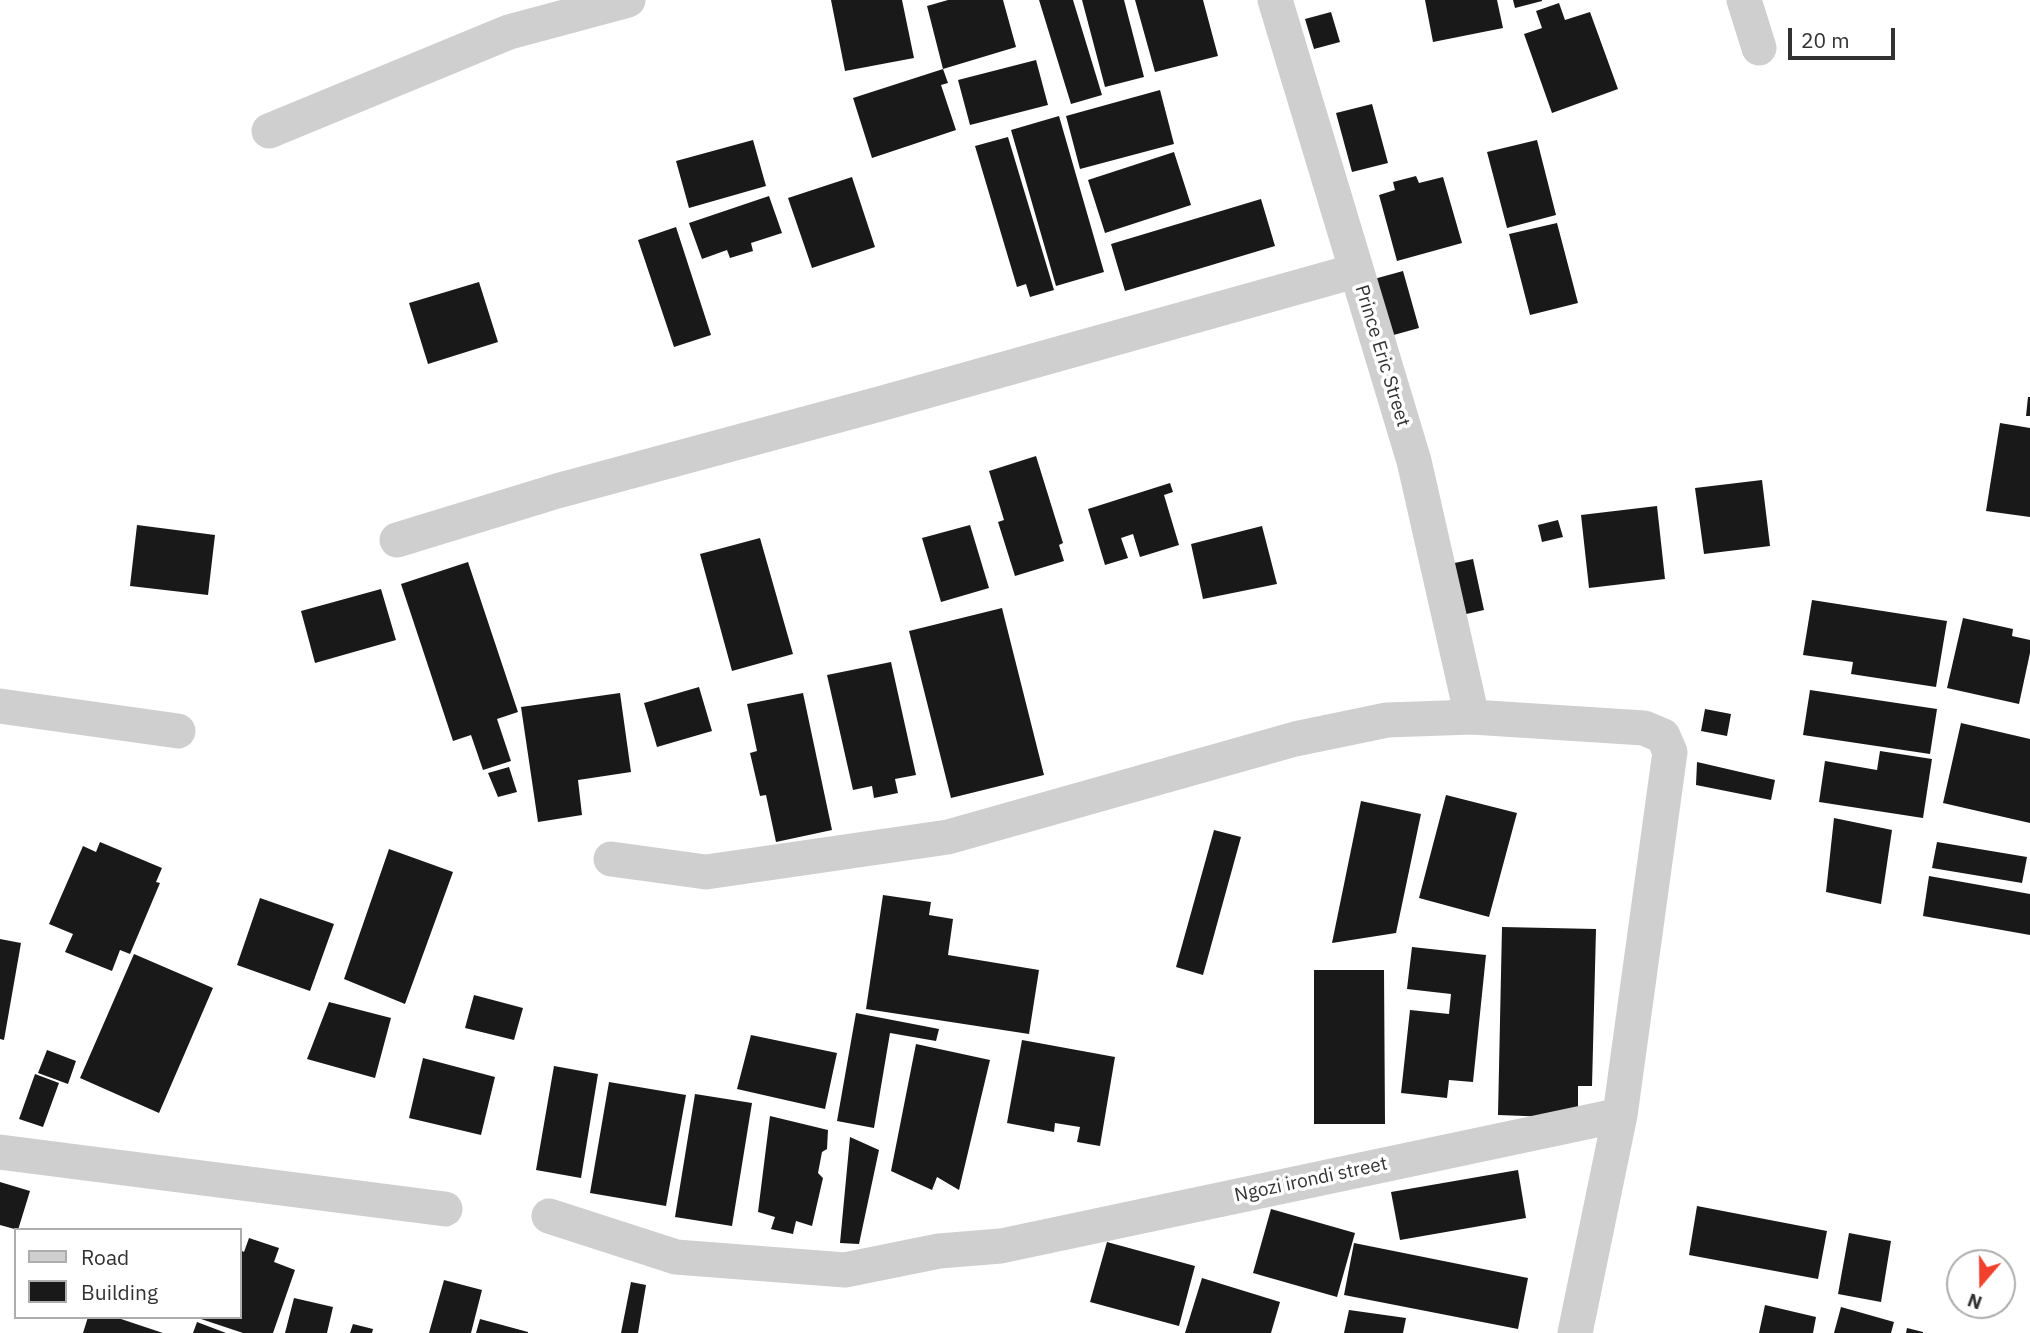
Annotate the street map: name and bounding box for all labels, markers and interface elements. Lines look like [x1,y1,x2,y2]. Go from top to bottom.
scale bar [1792,14,1899,58]
text: 20 m [1801,26,1850,54]
street label: Prince Eric Street [1350,282,1414,430]
street label: Ngozi irondi street [1233,1153,1389,1207]
legend [14,1228,242,1319]
text: Road [81,1243,129,1271]
north arrow [1946,1249,2016,1319]
text: Building [81,1278,158,1306]
text: N [1964,1288,1985,1315]

